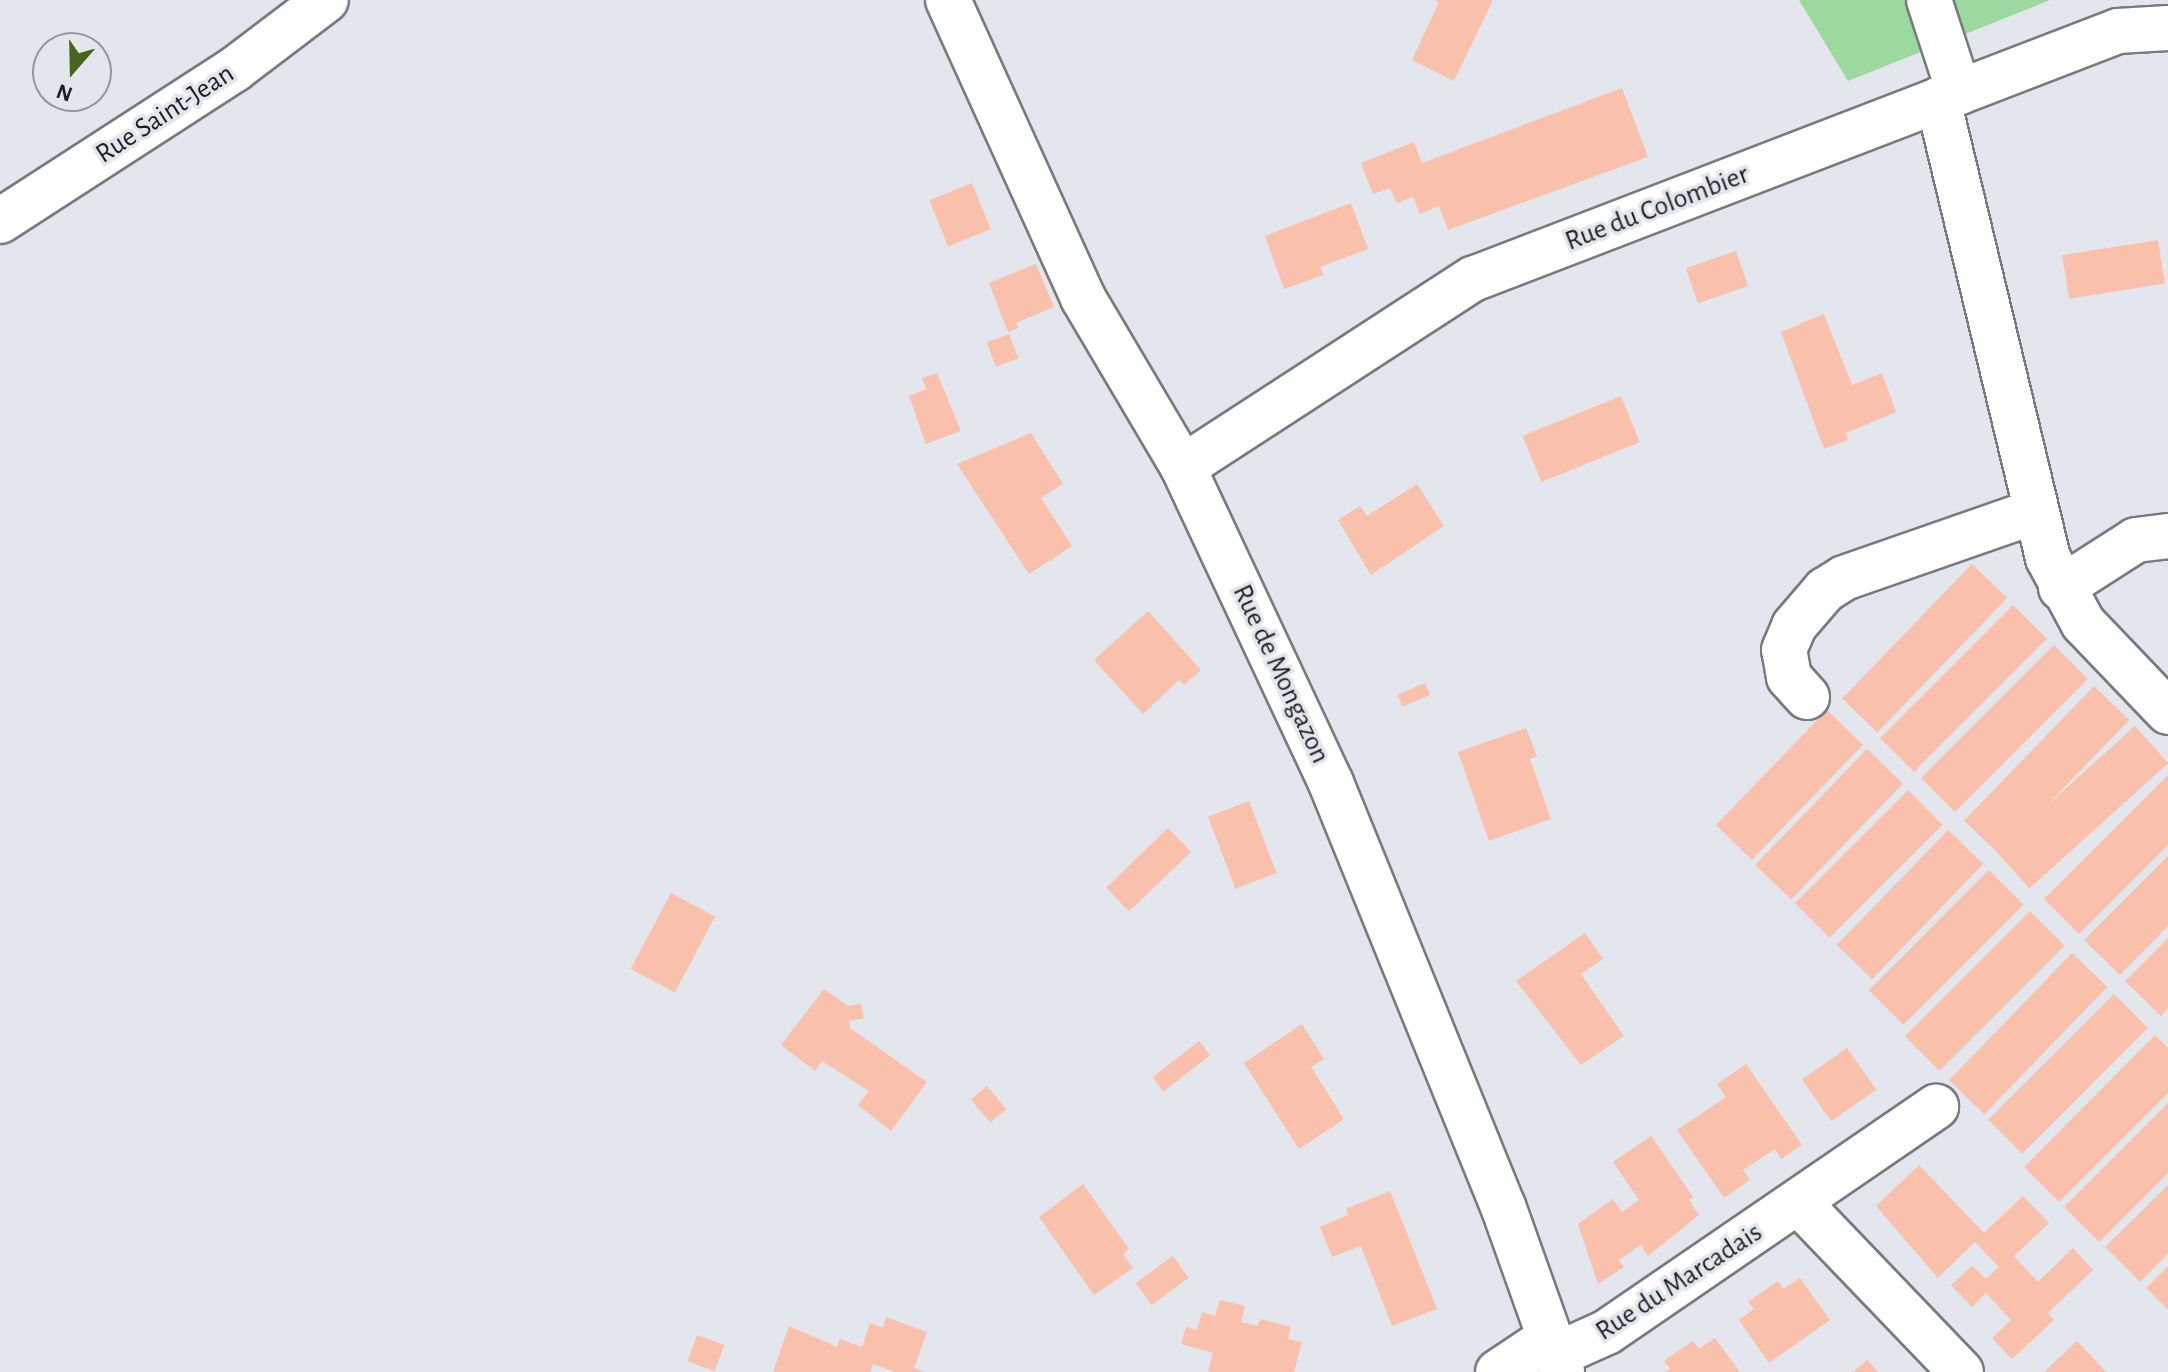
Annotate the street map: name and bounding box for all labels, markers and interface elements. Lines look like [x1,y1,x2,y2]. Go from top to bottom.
north arrow [32,32,112,112]
street label: Rue Saint-Jean [90,57,240,171]
text: N [54,80,75,106]
street label: Rue du Colombier [1561,158,1753,258]
street label: Rue de Mongazon [1225,579,1337,769]
street label: Rue du Marcadais [1589,1216,1769,1348]

